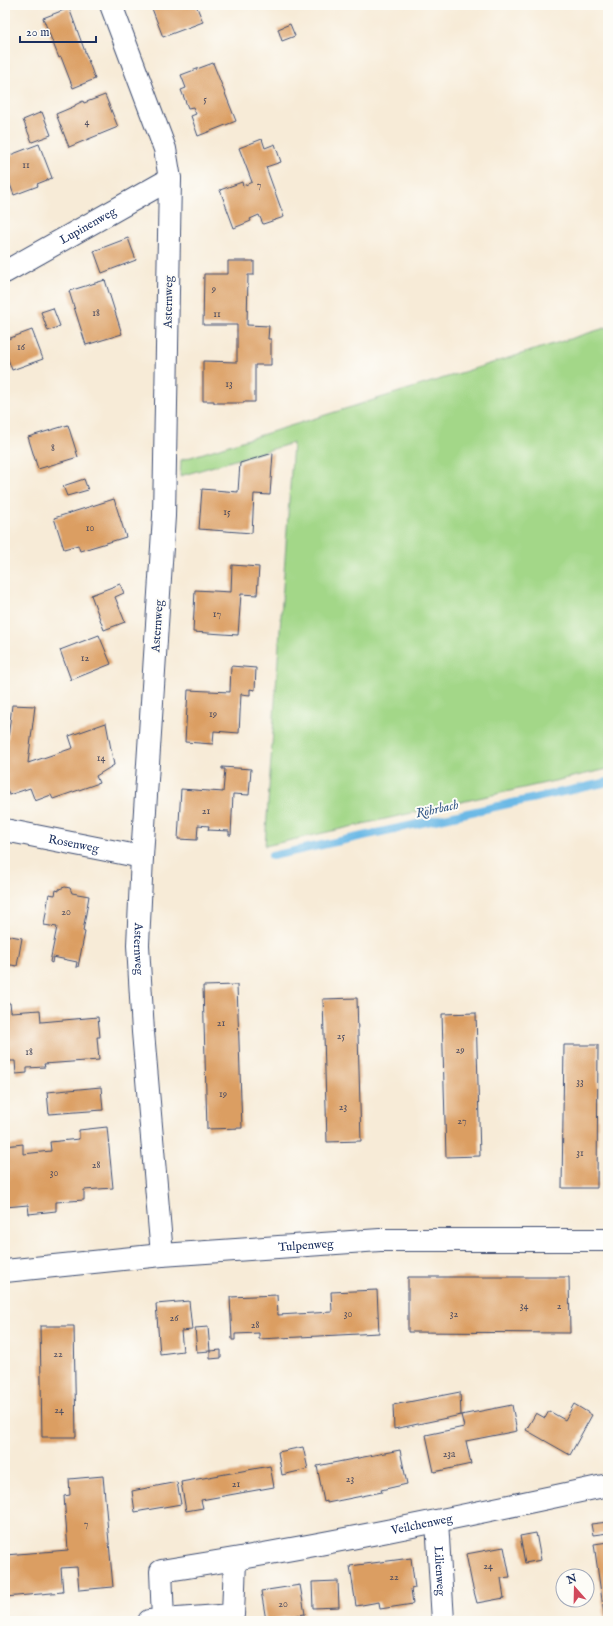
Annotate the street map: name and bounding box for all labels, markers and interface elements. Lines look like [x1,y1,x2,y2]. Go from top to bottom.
scale bar [20,18,96,44]
text: 20 m [26,25,49,40]
house number: 5 [203,93,207,106]
house number: 4 [85,116,90,129]
house number: 11 [22,159,30,172]
house number: 7 [257,179,262,192]
street label: Lupinenweg [57,204,119,248]
street label: Asternweg [161,275,176,329]
house number: 9 [211,283,216,296]
house number: 18 [92,307,100,320]
house number: 11 [213,308,221,321]
house number: 16 [17,341,26,354]
house number: 13 [225,378,233,391]
house number: 8 [51,442,55,455]
house number: 15 [223,506,231,519]
house number: 10 [86,522,94,535]
street label: Asternweg [148,599,167,654]
house number: 17 [213,608,222,621]
house number: 12 [81,652,90,665]
house number: 19 [209,708,217,721]
house number: 14 [97,752,105,765]
water label: Röhrbach [414,797,461,822]
house number: 21 [202,805,210,818]
street label: Rosenweg [47,832,101,856]
house number: 20 [61,906,71,919]
street label: Asternweg [130,921,147,976]
house number: 21 [217,1017,225,1030]
house number: 25 [337,1030,346,1043]
house number: 29 [455,1044,465,1057]
house number: 18 [25,1046,33,1059]
house number: 33 [576,1076,584,1089]
house number: 19 [219,1088,227,1101]
house number: 23 [339,1101,347,1114]
house number: 27 [457,1115,467,1128]
house number: 31 [576,1147,584,1160]
house number: 28 [92,1159,100,1172]
house number: 30 [50,1167,58,1180]
street label: Tulpenweg [278,1236,335,1255]
house number: 34 [520,1300,528,1313]
house number: 2 [557,1300,562,1313]
house number: 30 [344,1308,352,1321]
house number: 32 [450,1308,459,1321]
house number: 26 [170,1312,179,1325]
house number: 28 [251,1319,259,1332]
house number: 22 [53,1348,63,1361]
house number: 24 [54,1404,64,1417]
house number: 23a [443,1448,456,1461]
house number: 23 [346,1473,354,1486]
house number: 21 [232,1478,240,1491]
street label: Veilchenweg [389,1511,454,1538]
house number: 7 [84,1518,89,1531]
street label: Lilienweg [431,1546,449,1597]
house number: 24 [483,1560,493,1573]
north arrow [555,1568,595,1608]
house number: 22 [389,1571,399,1584]
text: N [564,1571,579,1588]
house number: 20 [278,1598,288,1611]

